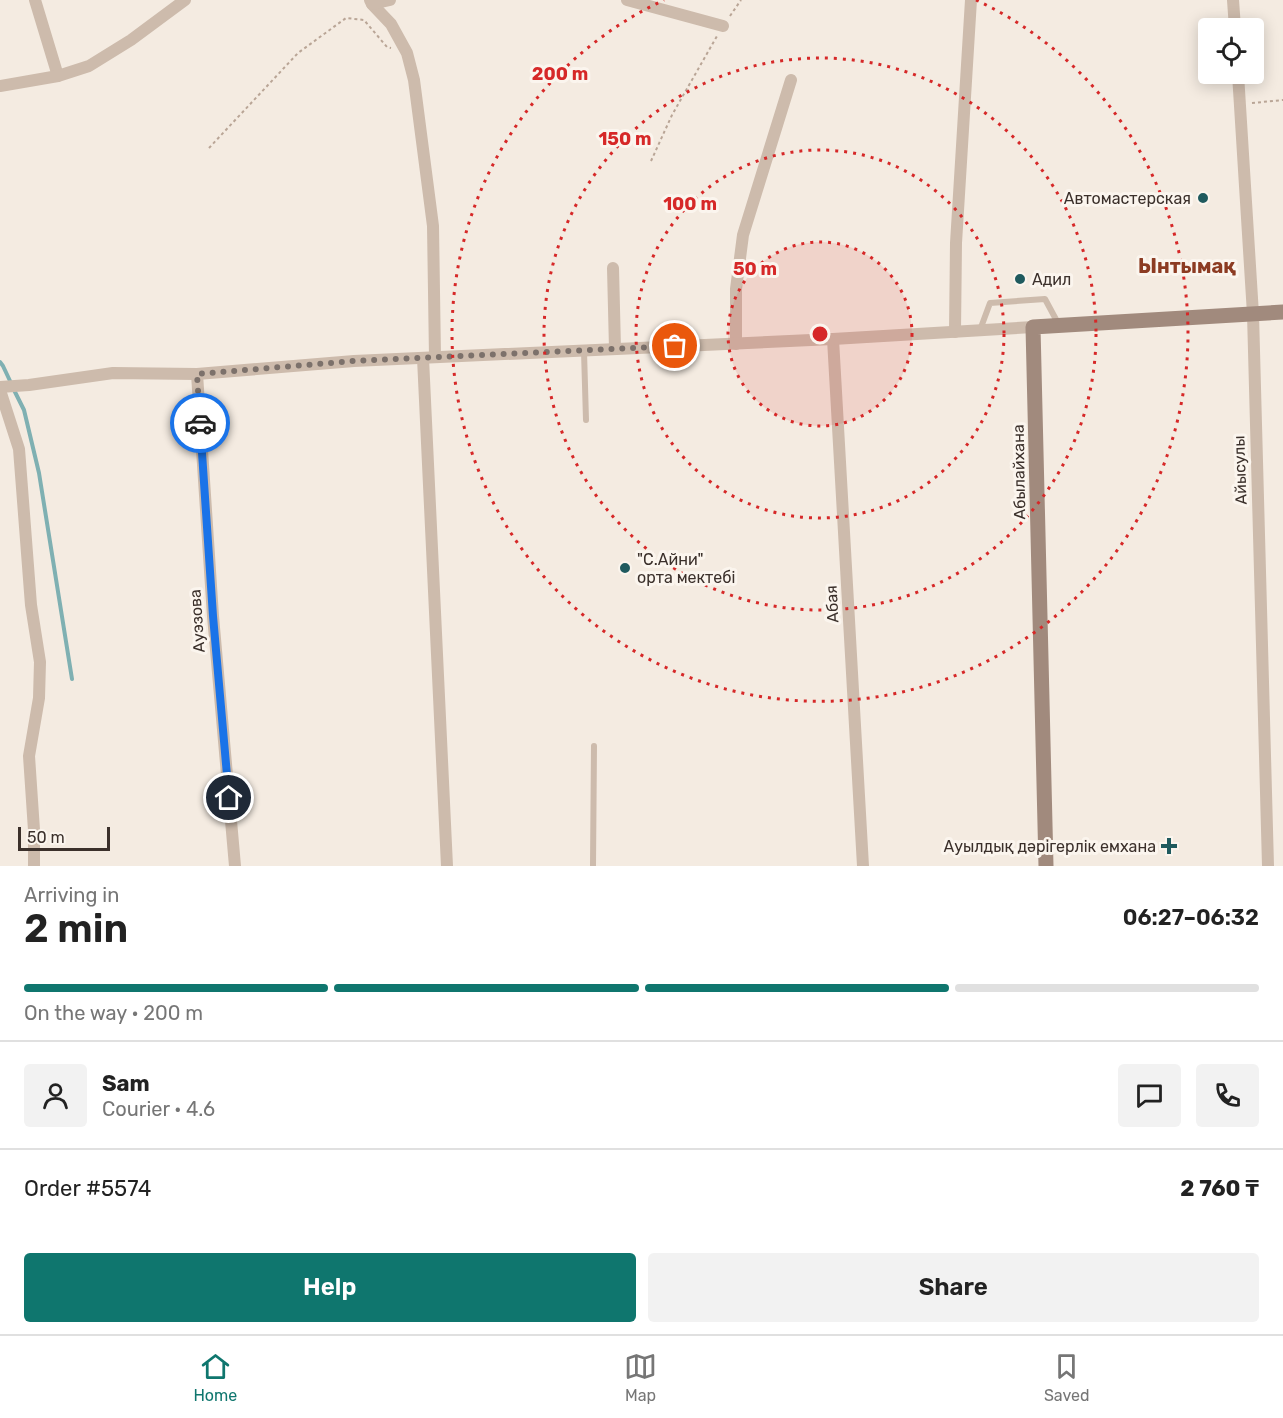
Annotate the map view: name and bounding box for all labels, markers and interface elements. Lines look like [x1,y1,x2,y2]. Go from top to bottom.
map controls [1198,18,1264,84]
button: locate [1198,18,1264,84]
text: 200 m [532,63,588,85]
text: 150 m [598,128,652,150]
place label: Автомастерская [1064,189,1191,208]
marker: Автомастерская [1196,191,1210,205]
text: 100 m [663,193,717,215]
district label: Ынтымақ [1138,254,1236,278]
text: 50 m [733,258,777,280]
place label: Адил [1032,270,1071,289]
marker: Адил [1013,272,1027,286]
pin [649,320,700,371]
centre of rings [810,324,830,344]
icon: bag [658,329,691,362]
courier [170,393,230,453]
icon: car [184,407,217,440]
street label: Абылайхана [1009,424,1029,520]
street label: Айысулы [1229,435,1251,505]
place label: "С.Айни" орта мектебі [637,550,735,587]
marker: "С.Айни" орта мектебі [618,561,632,575]
street label: Абая [822,585,842,623]
street label: Ауэзова [185,589,209,653]
pin [203,772,254,823]
icon: home [212,781,245,814]
scale bar [18,824,110,852]
text: 50 m [27,828,65,847]
place label: Ауылдық дәрігерлік емхана [944,837,1156,856]
marker: Ауылдық дәрігерлік емхана [1160,837,1178,855]
text: Arriving in [24,883,119,907]
text: 06:27–06:32 [1123,904,1259,931]
text: 2 min [24,906,128,952]
text: On the way · 200 m [24,1001,203,1025]
button: person [24,1064,87,1127]
button: chat [1118,1064,1181,1127]
button: phone [1196,1064,1259,1127]
text: Sam [102,1070,150,1097]
text: Courier · 4.6 [102,1097,215,1121]
text: Order #5574 [24,1175,151,1202]
text: 2 760 ₸ [1180,1175,1259,1202]
button: Help [24,1253,636,1322]
button: Share [648,1253,1259,1322]
tab: Home [193,1350,237,1405]
tab: Map [624,1350,657,1405]
tab: Saved [1044,1350,1090,1405]

